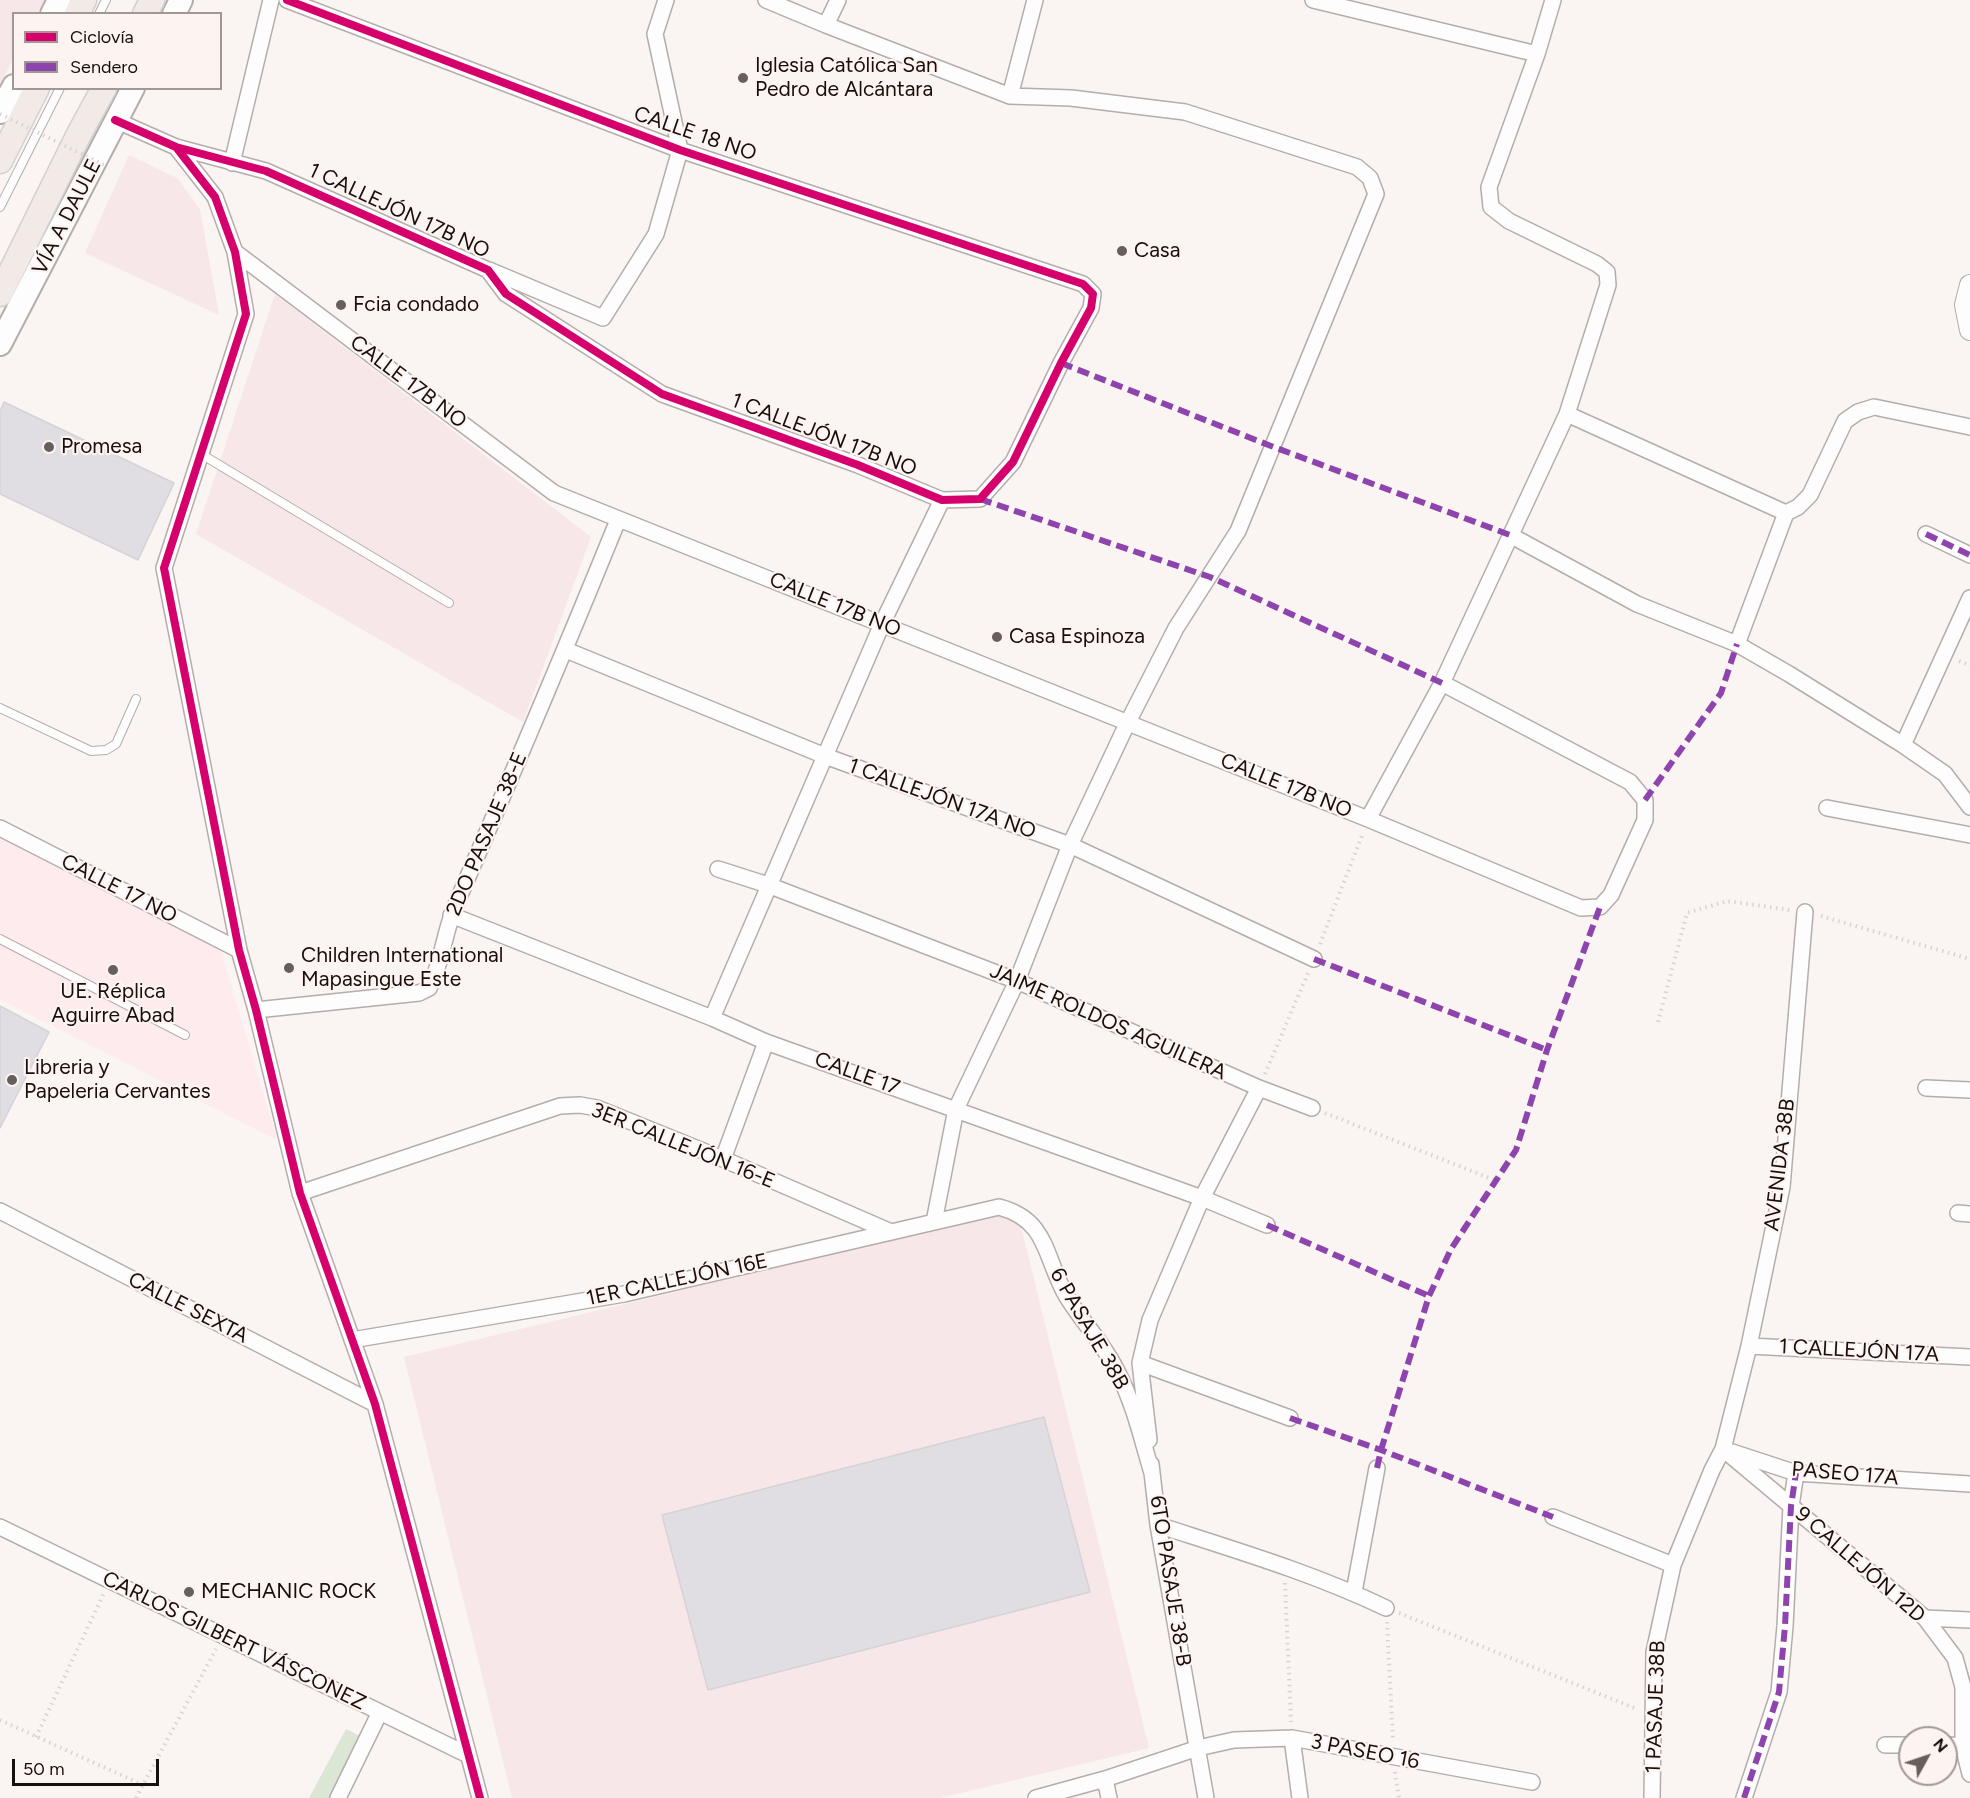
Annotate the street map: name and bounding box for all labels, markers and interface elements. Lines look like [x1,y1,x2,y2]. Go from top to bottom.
legend [12,12,222,90]
text: Ciclovía [70,26,134,48]
place label: Iglesia Católica San Pedro de Alcántara [755,53,938,103]
text: Sendero [70,56,138,78]
marker: Iglesia Católica San Pedro de Alcántara [736,71,750,85]
street label: CALLE 18 NO [630,101,760,167]
street label: VÍA A DAULE [27,155,107,279]
street label: 1 CALLEJÓN 17B NO [305,158,493,264]
place label: Casa [1134,238,1180,264]
marker: Casa [1115,244,1129,258]
place label: Fcia condado [353,292,479,318]
marker: Fcia condado [334,298,348,312]
street label: CALLE 17B NO [345,330,471,434]
street label: 1 CALLEJÓN 17B NO [728,388,920,482]
place label: Promesa [61,434,142,460]
marker: Promesa [42,440,56,454]
street label: CALLE 17B NO [766,567,904,643]
place label: Casa Espinoza [1009,624,1145,650]
marker: Casa Espinoza [990,630,1004,644]
street label: 2DO PASAJE 38-E [441,748,533,920]
street label: CALLE 17B NO [1217,748,1355,824]
street label: 1 CALLEJÓN 17A NO [845,753,1039,845]
street label: CALLE 17 NO [57,849,181,929]
place label: Children International Mapasingue Este [301,943,503,993]
street label: JAIME ROLDOS AGUILERA [986,958,1230,1086]
marker: Children International Mapasingue Este [282,961,296,975]
marker: UE. Réplica Aguirre Abad [106,963,120,977]
place label: UE. Réplica Aguirre Abad [51,979,175,1029]
street label: CALLE 17 [811,1047,903,1101]
place label: Libreria y Papeleria Cervantes [24,1055,210,1105]
marker: Libreria y Papeleria Cervantes [5,1073,19,1087]
street label: AVENIDA 38B [1759,1097,1801,1233]
street label: 3ER CALLEJÓN 16-E [587,1098,779,1194]
street label: 1ER CALLEJÓN 16E [584,1248,770,1312]
street label: 6 PASAJE 38B [1044,1264,1134,1394]
street label: CALLE SEXTA [124,1267,252,1349]
street label: 1 CALLEJÓN 17A [1778,1334,1940,1368]
street label: PASEO 17A [1790,1457,1900,1491]
street label: 6TO PASAJE 38-B [1144,1494,1196,1668]
street label: 9 CALLEJÓN 12D [1790,1502,1930,1628]
street label: CARLOS GILBERT VÁSCONEZ [98,1566,370,1716]
place label: MECHANIC ROCK [201,1579,376,1605]
marker: MECHANIC ROCK [182,1585,196,1599]
street label: 1 PASAJE 38B [1641,1640,1671,1774]
north arrow [1898,1726,1958,1786]
street label: 3 PASEO 16 [1308,1729,1422,1775]
text: N [1929,1735,1952,1756]
scale bar [15,1747,162,1785]
text: 50 m [23,1758,65,1780]

